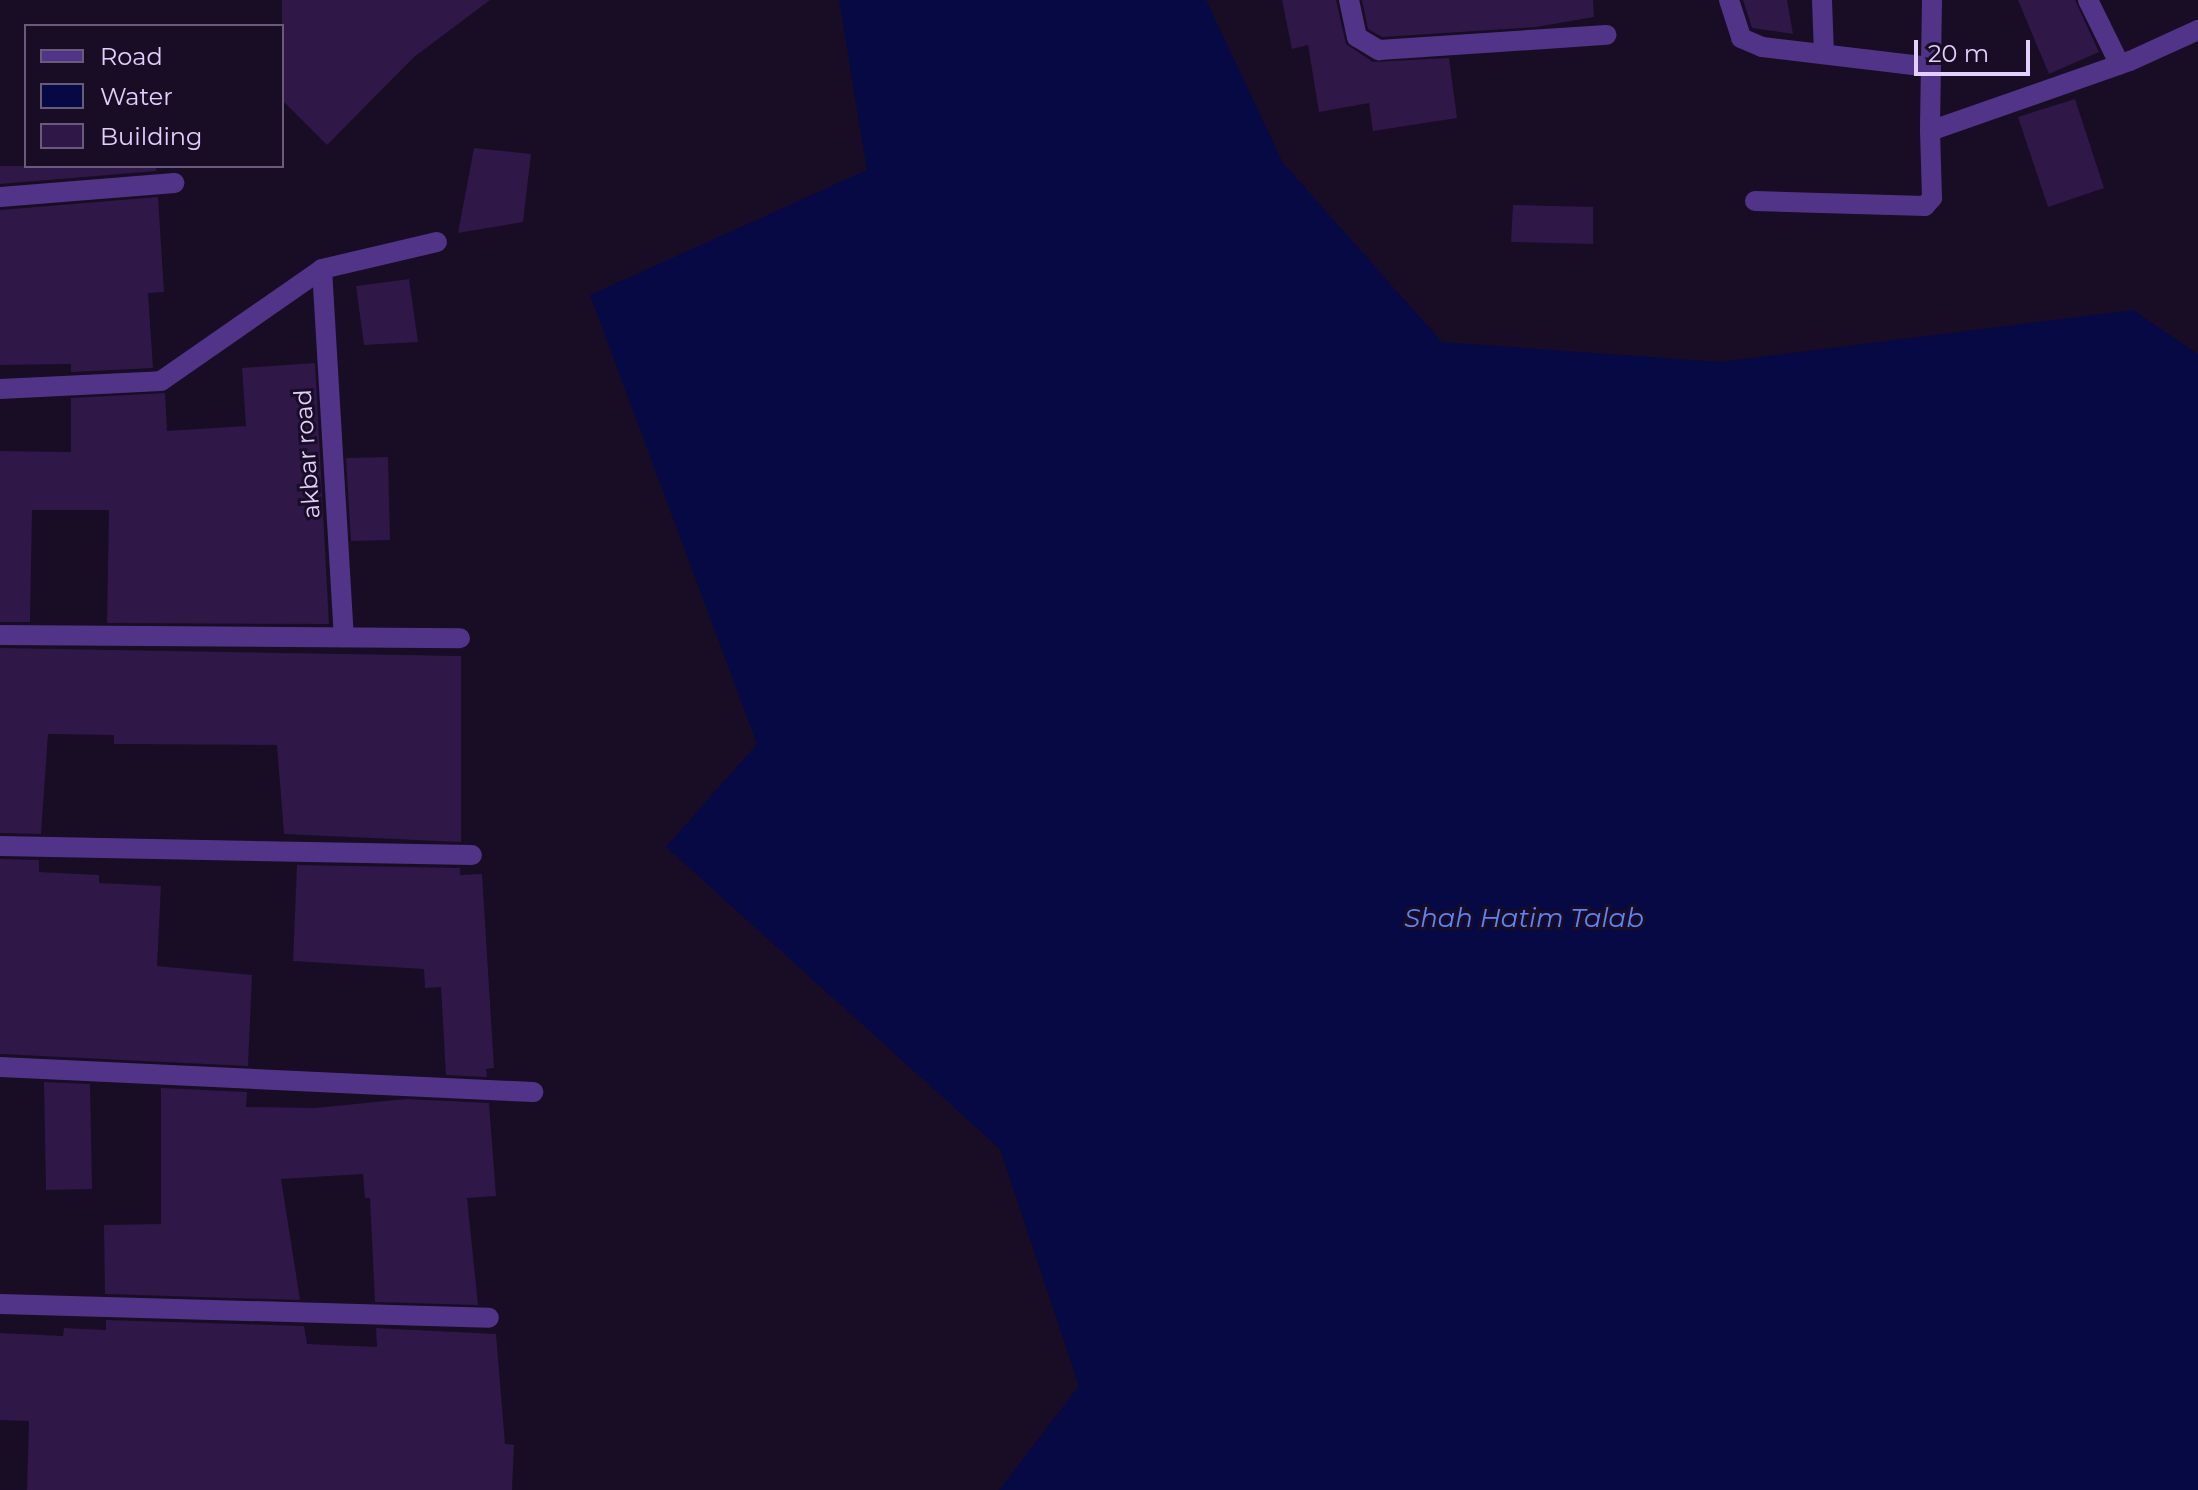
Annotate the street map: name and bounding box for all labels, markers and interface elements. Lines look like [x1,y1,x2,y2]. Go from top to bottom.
legend [24,24,284,168]
scale bar [1918,24,2034,74]
text: 20 m [1928,39,1989,68]
text: Road [100,42,163,71]
text: Water [100,82,173,111]
text: Building [100,122,203,151]
street label: akbar road [288,388,326,520]
water label: Shah Hatim Talab [1404,903,1644,935]

